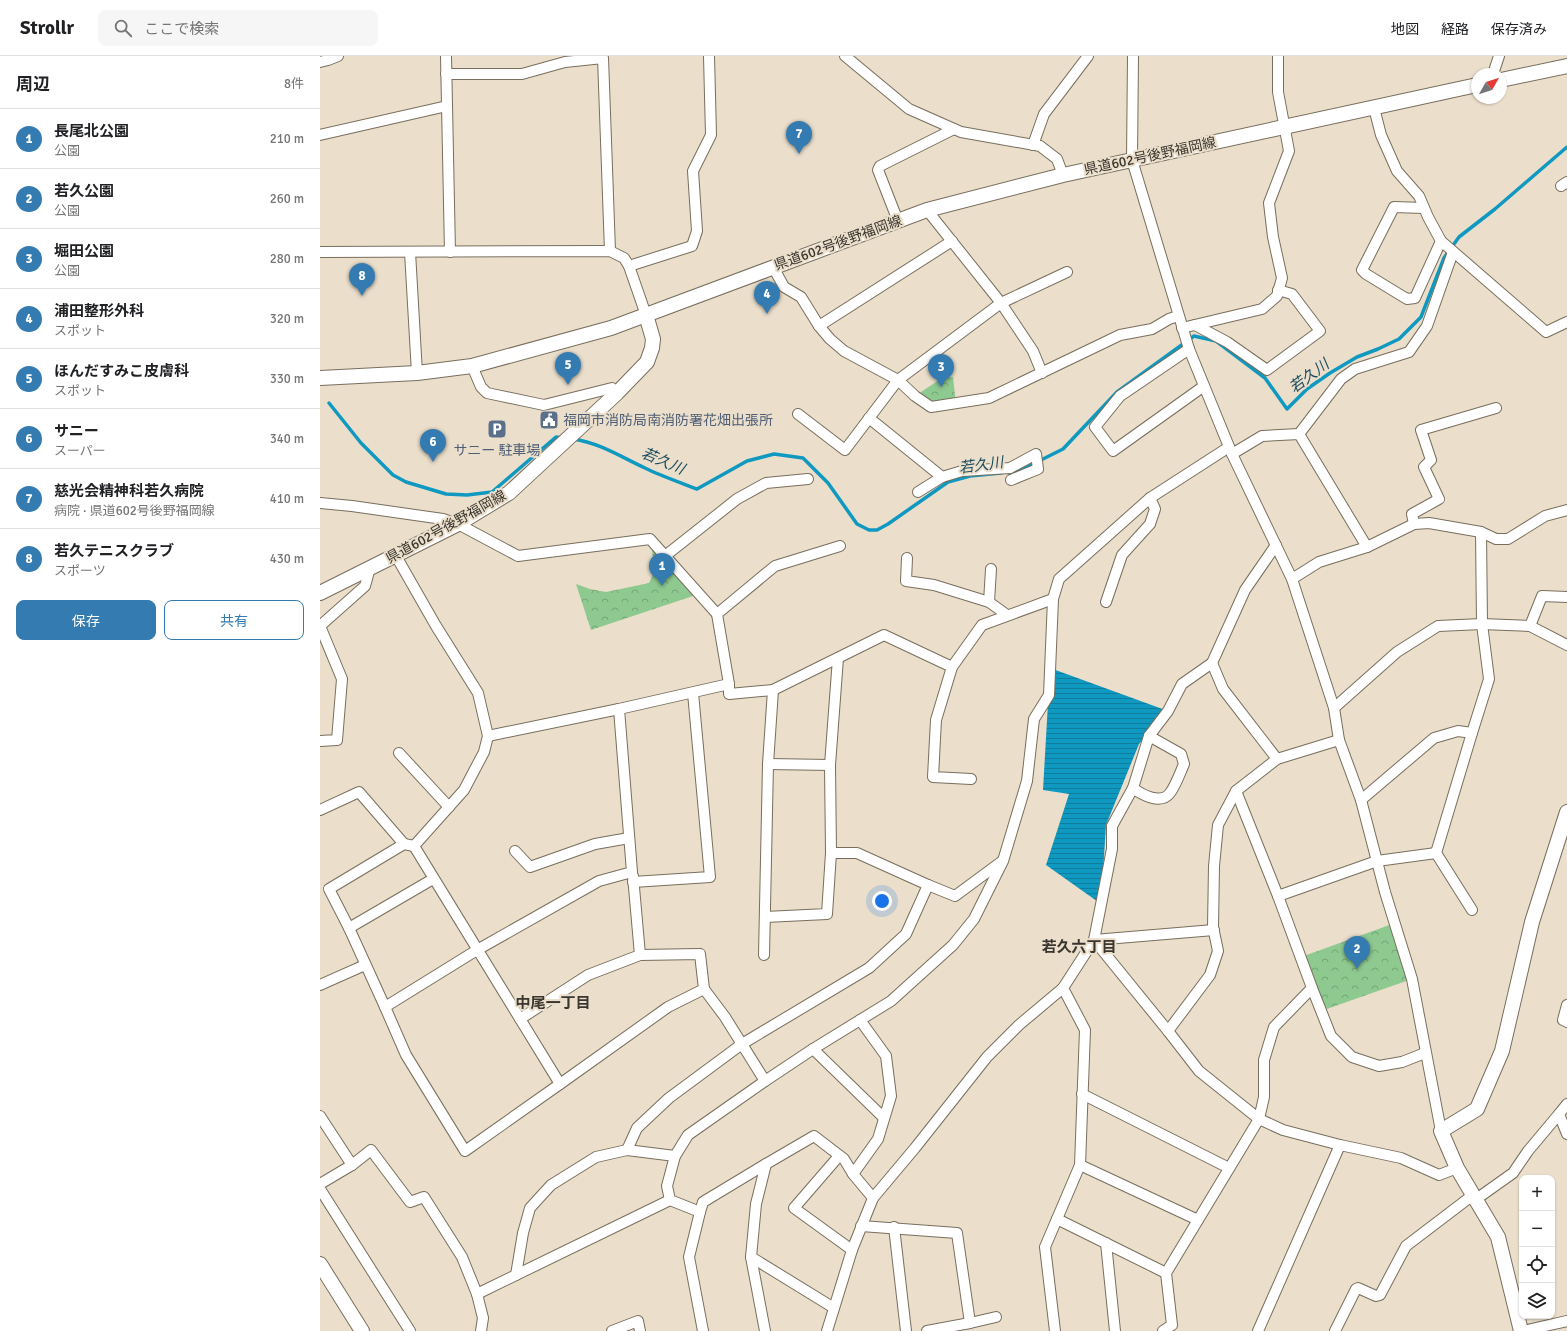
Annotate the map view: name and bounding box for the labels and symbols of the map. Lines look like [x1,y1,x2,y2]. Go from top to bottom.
north arrow [1471,68,1507,104]
pin: 7 [786,121,812,154]
street label: 県道602号後野福岡線 [1082,134,1218,178]
street label: 県道602号後野福岡線 [772,212,904,274]
pin: 8 [349,263,375,296]
pin: 4 [754,281,780,314]
pin: 5 [555,352,581,385]
pin: 3 [928,354,954,387]
water label: 若久川 [1286,354,1334,397]
public building icon: 福岡市消防局南消防署花畑出張所 [538,409,560,431]
place label: 福岡市消防局南消防署花畑出張所 [563,412,773,429]
parking icon: サニー 駐車場 [486,418,508,440]
pin: 6 [420,429,446,462]
place label: サニー 駐車場 [453,442,541,459]
water label: 若久川 [639,444,689,479]
water label: 若久川 [957,453,1007,477]
street label: 県道602号後野福岡線 [383,487,509,567]
pin: 1 [649,553,675,586]
your location [872,891,892,911]
pin: 2 [1344,936,1370,969]
district label: 若久六丁目 [1041,938,1117,956]
district label: 中尾一丁目 [515,994,591,1012]

